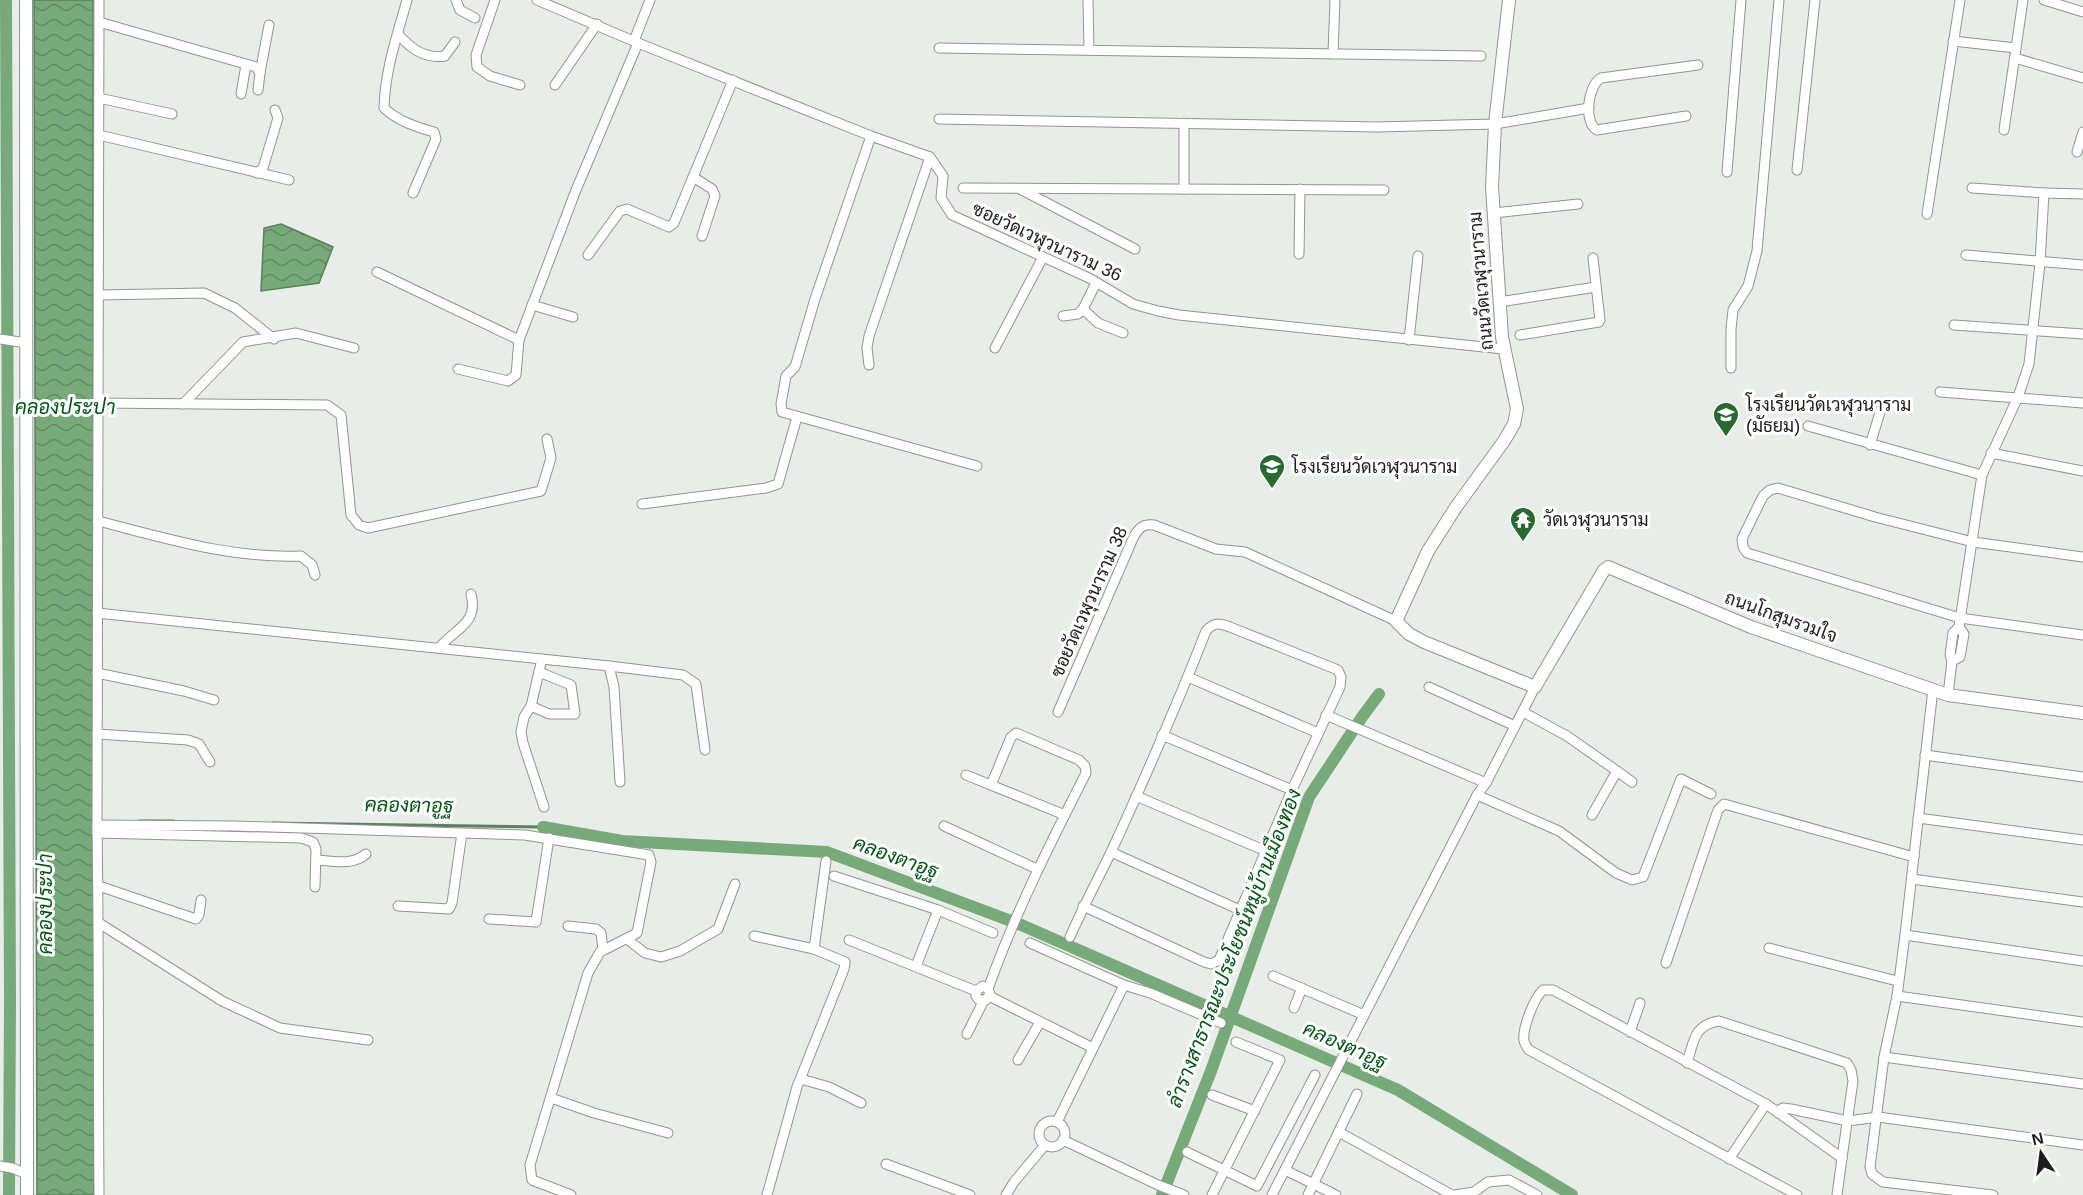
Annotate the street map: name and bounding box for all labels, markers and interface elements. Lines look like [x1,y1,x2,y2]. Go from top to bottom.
street label: ซอยวัดเวฬุวนาราม 36 [968,198,1125,287]
street label: ถนนวัดเวฬุวนาราม [1464,211,1499,351]
place label: โรงเรียนวัดเวฬุวนาราม (มัธยม) [1745,392,1911,436]
water label: คลองประปา [15,396,115,418]
school or university icon: โรงเรียนวัดเวฬุวนาราม (มัธยม) [1711,400,1741,438]
school or university icon: โรงเรียนวัดเวฬุวนาราม [1257,452,1287,490]
place label: โรงเรียนวัดเวฬุวนาราม [1291,454,1457,479]
temple icon: วัดเวฬุวนาราม [1508,505,1538,543]
place label: วัดเวฬุวนาราม [1543,509,1649,532]
street label: ซอยวัดเวฬุวนาราม 38 [1046,523,1133,681]
street label: ถนนโกสุมรวมใจ [1722,585,1841,648]
water label: ลำรางสาธารณะประโยชน์หมู่บ้านเมืองทอง [1160,784,1309,1112]
water label: คลองตาอูฐ [364,793,454,821]
water label: คลองตาอูฐ [849,831,942,886]
water label: คลองประปา [34,854,56,954]
water label: คลองตาอูฐ [1298,1017,1390,1077]
north arrow [2011,1123,2071,1183]
text: N [2030,1129,2045,1148]

